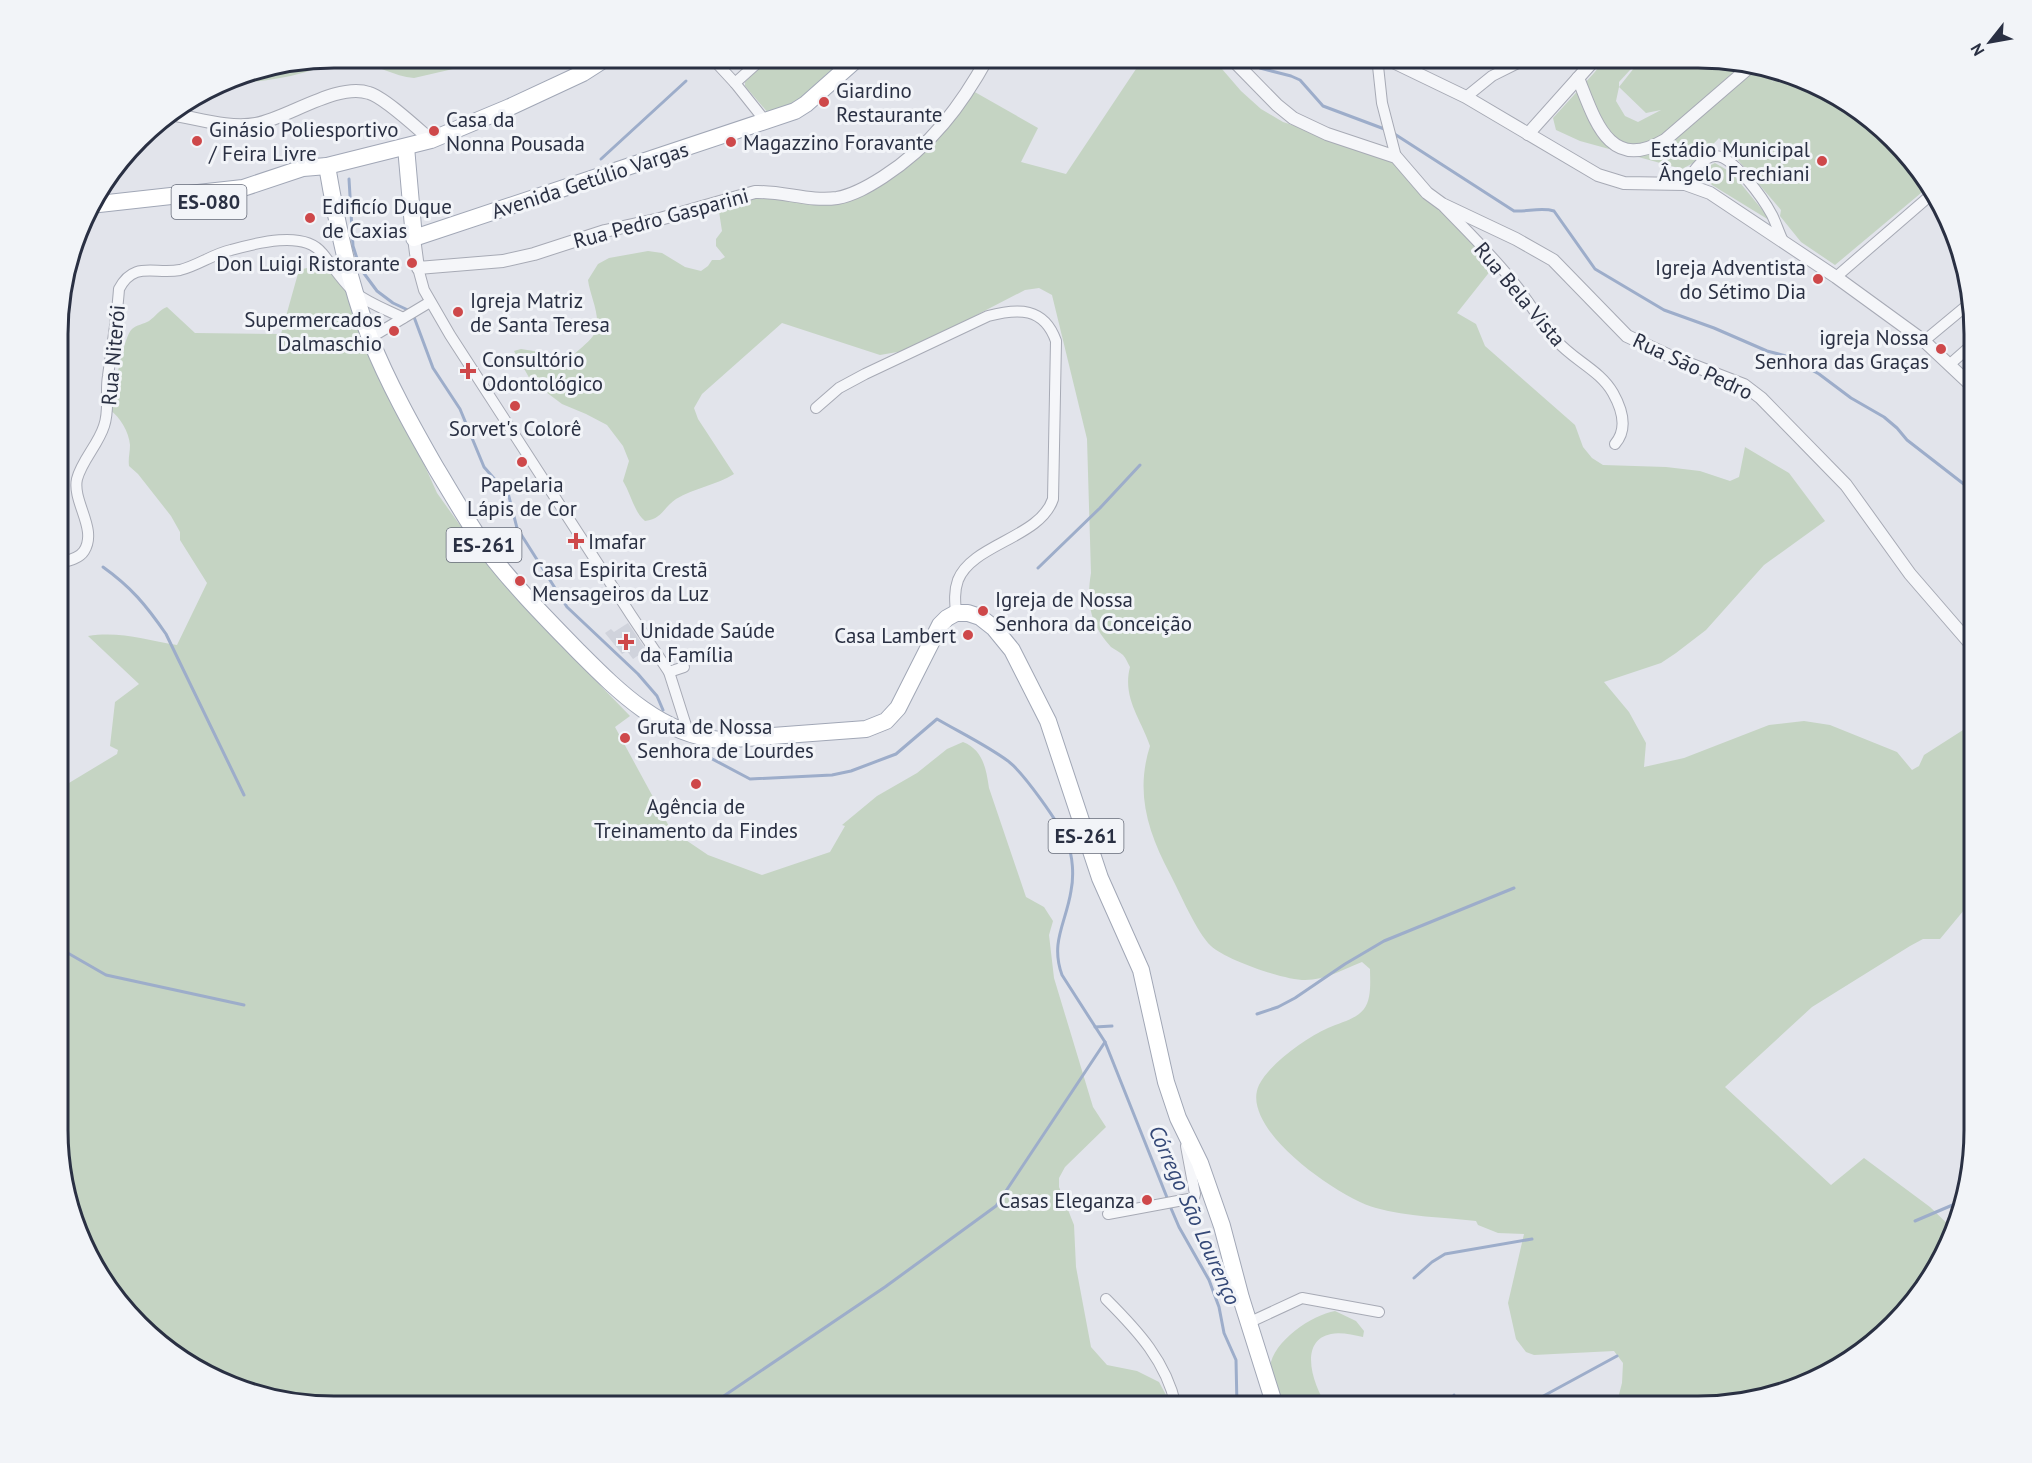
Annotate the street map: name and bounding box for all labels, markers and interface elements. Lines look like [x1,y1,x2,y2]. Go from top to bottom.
north arrow [1960,12,2020,72]
text: N [1966,40,1988,59]
place label: Giardino Restaurante [836,77,942,128]
marker: Giardino Restaurante [817,95,831,109]
place label: Casa da Nonna Pousada [446,106,585,157]
place label: Ginásio Poliesportivo / Feira Livre [208,116,399,167]
marker: Casa da Nonna Pousada [427,124,441,138]
place label: Magazzino Foravante [743,129,934,156]
marker: Ginásio Poliesportivo / Feira Livre [190,134,204,148]
street label: Avenida Getúlio Vargas [488,135,692,225]
marker: Magazzino Foravante [724,135,738,149]
place label: Estádio Municipal Ângelo Frechiani [1651,136,1810,187]
marker: Estádio Municipal Ângelo Frechiani [1815,154,1829,168]
street label: Rua Pedro Gasparini [570,182,752,254]
road number: ES-080 [172,185,246,219]
place label: Edificío Duque de Caxias [322,193,452,244]
marker: Edificío Duque de Caxias [303,211,317,225]
street label: Rua Bela Vista [1469,236,1571,352]
place label: Don Luigi Ristorante [216,250,400,277]
place label: Igreja Adventista do Sétimo Dia [1655,254,1806,305]
marker: Don Luigi Ristorante [405,256,419,270]
marker: Igreja Adventista do Sétimo Dia [1811,272,1825,286]
place label: Igreja Matriz de Santa Teresa [470,287,610,338]
street label: Rua Niterói [95,304,131,406]
marker: Igreja Matriz de Santa Teresa [451,305,465,319]
place label: Supermercados Dalmaschio [244,306,382,357]
marker: Supermercados Dalmaschio [387,324,401,338]
place label: igreja Nossa Senhora das Graças [1754,324,1929,375]
street label: Rua São Pedro [1629,326,1757,406]
marker: igreja Nossa Senhora das Graças [1934,342,1948,356]
place label: Consultório Odontológico [482,346,603,397]
marker: Consultório Odontológico [459,362,477,380]
marker: Sorvet's Colorê [508,399,522,413]
place label: Sorvet's Colorê [449,415,581,442]
marker: Papelaria Lápis de Cor [515,455,529,469]
place label: Papelaria Lápis de Cor [467,471,577,522]
road number: ES-261 [446,528,522,562]
place label: Imafar [588,528,646,555]
marker: Imafar [569,534,583,548]
place label: Casa Espirita Crestã Mensageiros da Luz [532,556,709,607]
marker: Casa Espirita Crestã Mensageiros da Luz [513,574,527,588]
place label: Igreja de Nossa Senhora da Conceição [995,586,1192,637]
marker: Igreja de Nossa Senhora da Conceição [976,604,990,618]
place label: Unidade Saúde da Família [640,617,775,668]
place label: Casa Lambert [834,622,956,649]
marker: Casa Lambert [961,628,975,642]
marker: Unidade Saúde da Família [617,633,635,651]
place label: Gruta de Nossa Senhora de Lourdes [637,713,814,764]
marker: Gruta de Nossa Senhora de Lourdes [618,731,632,745]
marker: Agência de Treinamento da Findes [689,777,703,791]
place label: Agência de Treinamento da Findes [594,793,798,844]
road number: ES-261 [1048,819,1124,853]
water label: Córrego São Lourenço [1143,1121,1247,1309]
place label: Casas Eleganza [998,1187,1135,1214]
marker: Casas Eleganza [1140,1193,1154,1207]

